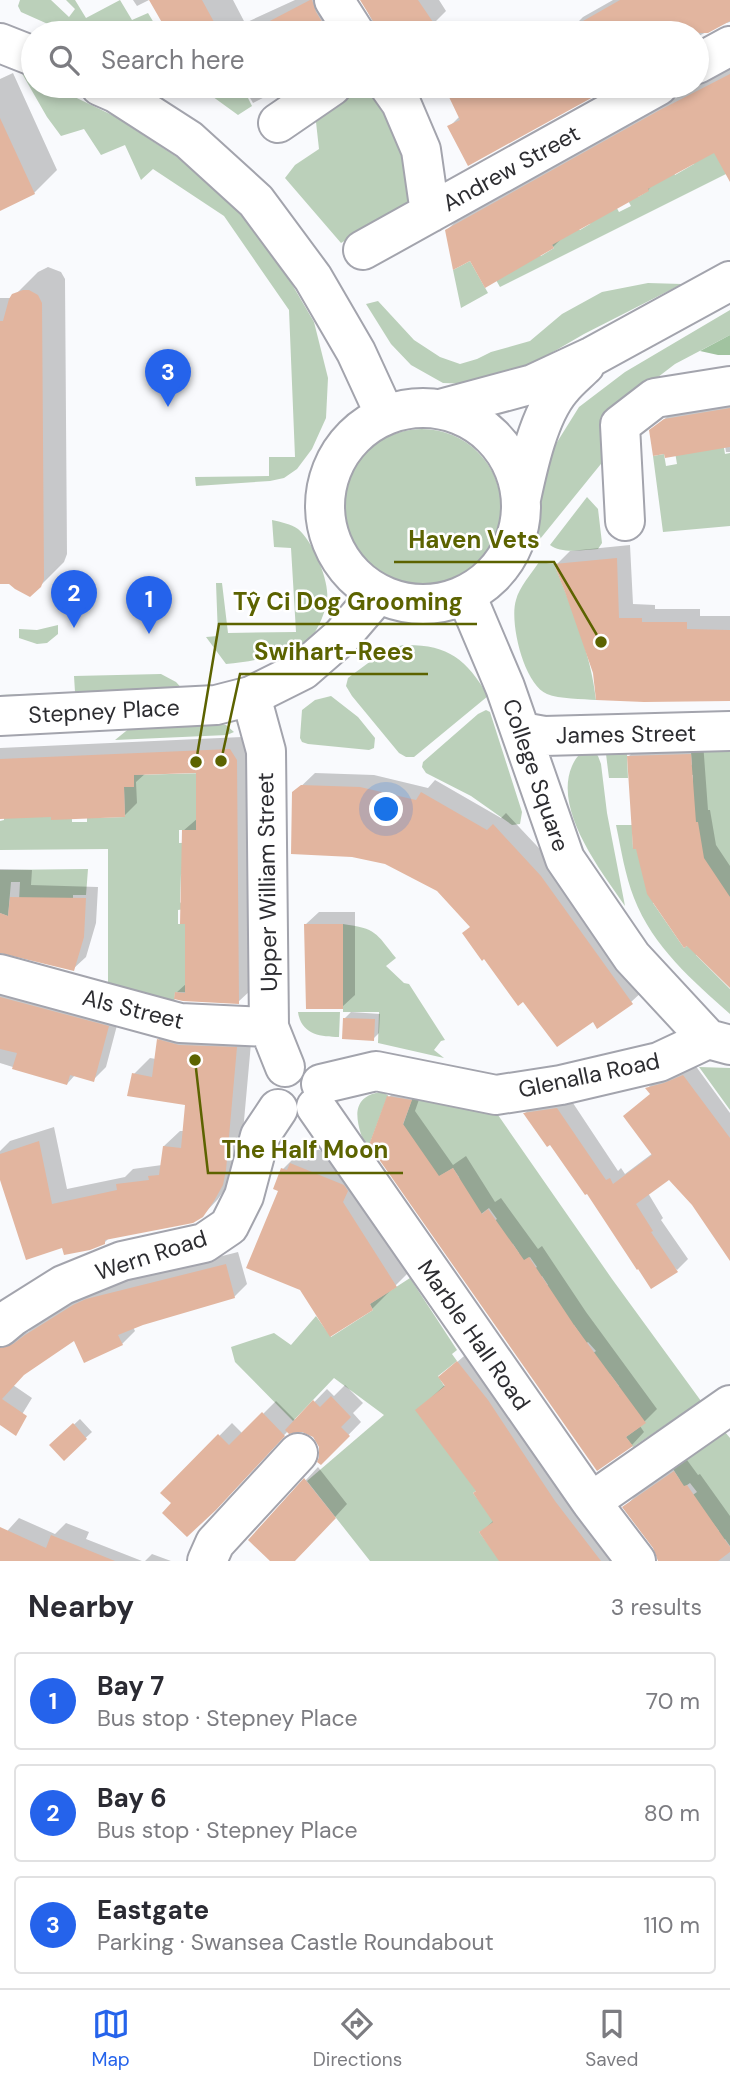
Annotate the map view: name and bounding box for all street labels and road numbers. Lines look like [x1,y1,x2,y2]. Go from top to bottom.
street label: Andrew Street [437,118,585,218]
street label: Stepney Place [28,692,180,730]
street label: College Square [496,695,576,855]
street label: James Street [556,718,696,750]
street label: Upper William Street [250,772,284,992]
street label: Als Street [79,982,187,1036]
street label: Glenalla Road [516,1045,662,1105]
street label: Wern Road [91,1223,211,1287]
street label: Marble Hall Road [411,1254,537,1416]

